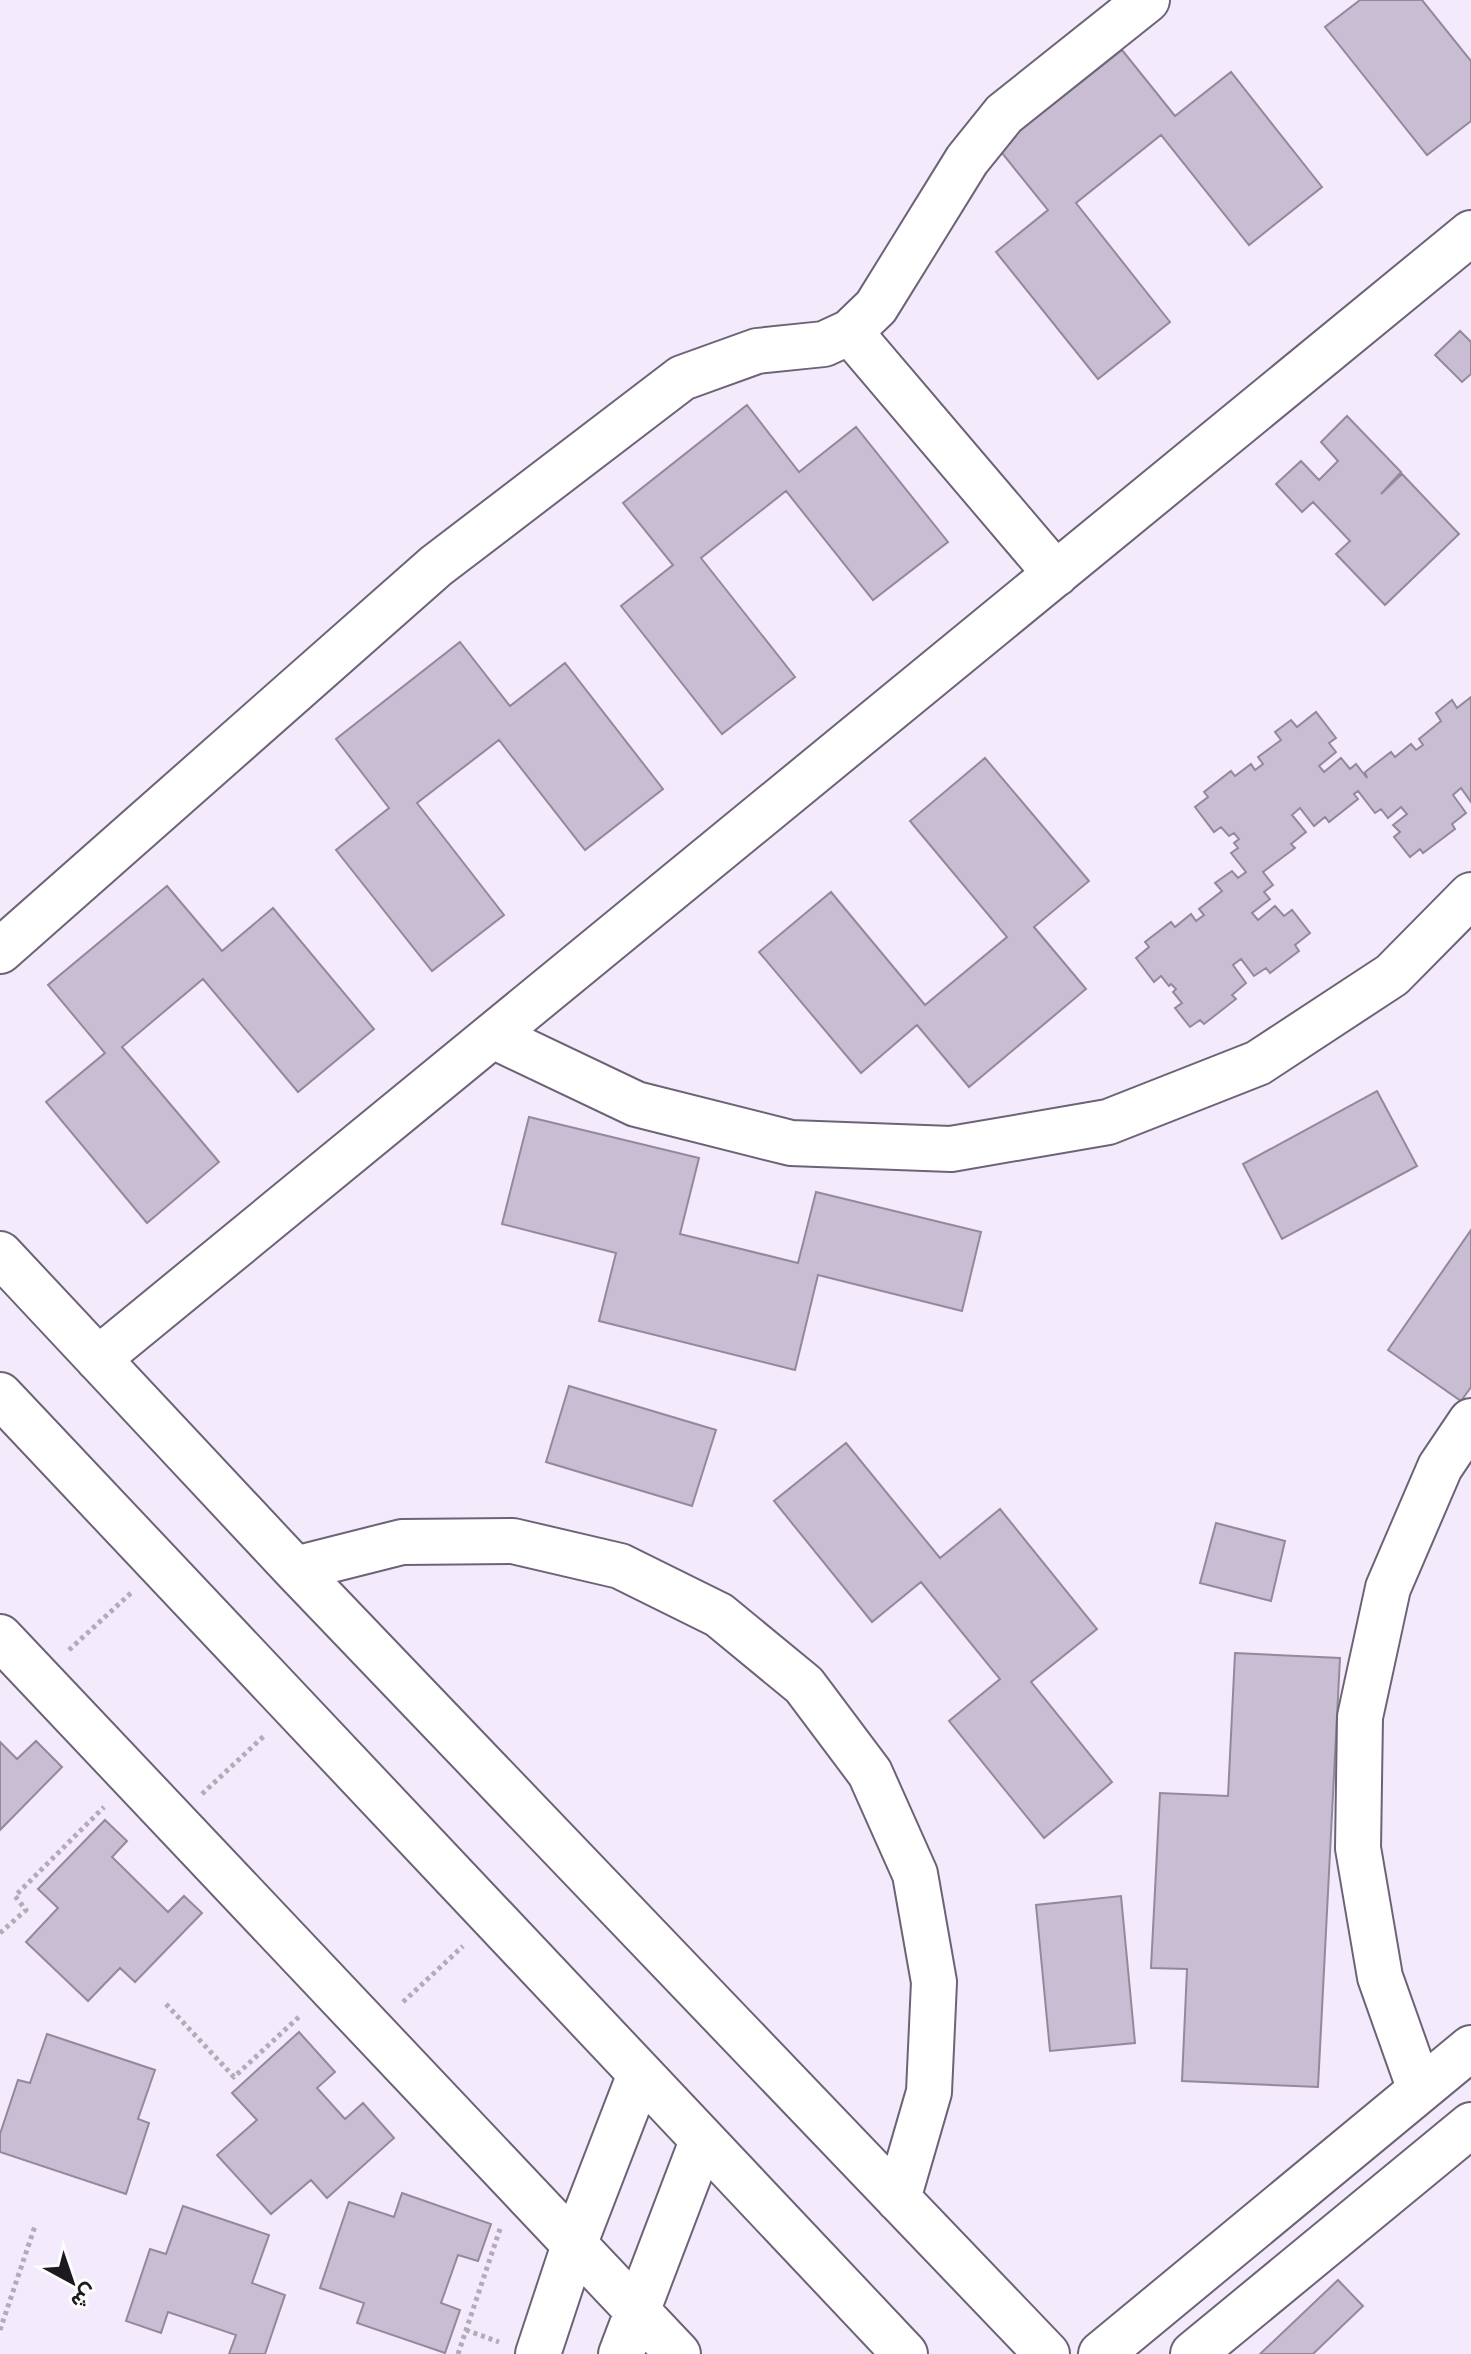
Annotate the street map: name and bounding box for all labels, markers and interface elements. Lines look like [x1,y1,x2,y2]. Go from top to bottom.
north arrow [32,2242,112,2322]
text: ش [66,2278,103,2315]

